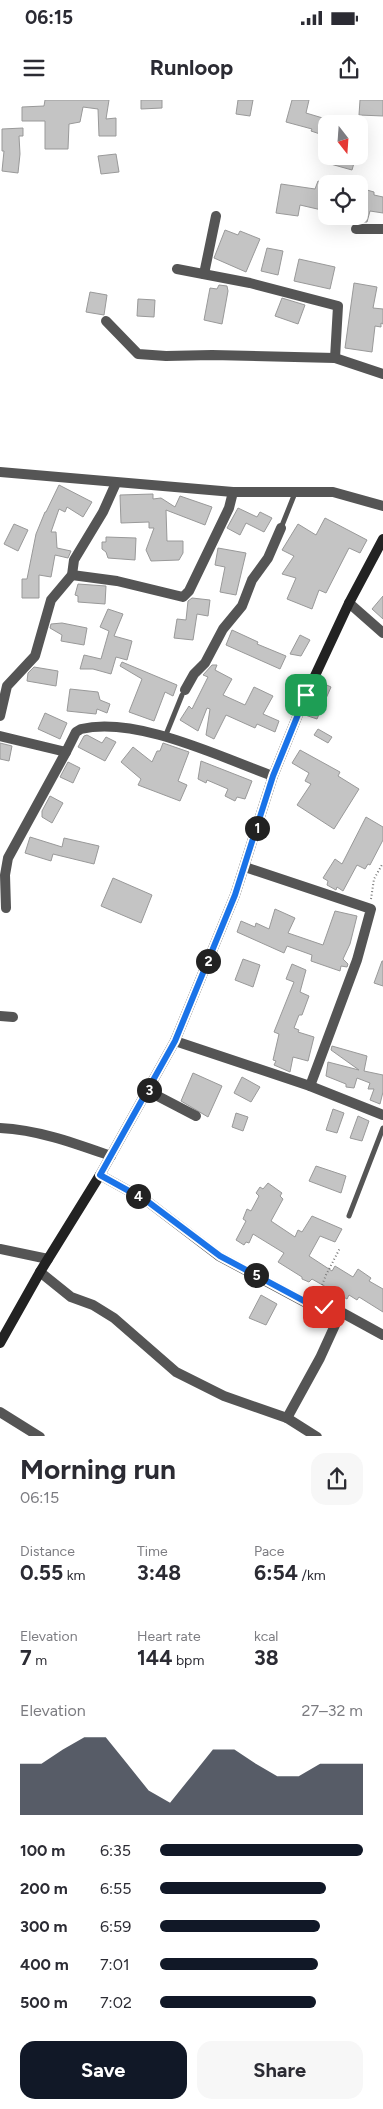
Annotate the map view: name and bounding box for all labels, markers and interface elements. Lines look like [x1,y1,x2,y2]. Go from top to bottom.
text: 06:15 [25,6,73,29]
icon: menu [20,54,48,82]
text: Runloop [150,54,233,81]
icon: share [335,54,363,82]
north arrow [318,115,368,165]
map controls [318,115,368,225]
button: locate [318,175,368,225]
pin [285,674,327,716]
icon: arrive [292,681,320,709]
pin: 1 [244,816,270,840]
text: 1 [255,820,260,837]
pin: 2 [196,948,220,974]
text: 2 [204,953,213,970]
pin: 3 [136,1078,162,1102]
text: 3 [146,1082,153,1099]
pin: 4 [126,1184,150,1208]
text: 4 [134,1188,143,1205]
pin: 5 [244,1262,268,1288]
text: 5 [252,1267,261,1284]
pin [303,1286,345,1328]
icon: check [310,1293,338,1321]
text: Morning run [20,1452,176,1486]
button: share [311,1453,363,1505]
text: 06:15 [20,1488,59,1507]
text: Distance [20,1543,75,1560]
text: Time [137,1543,168,1560]
text: Pace [254,1543,284,1560]
text: 0.55 [20,1560,63,1585]
text: 3:48 [137,1560,181,1585]
text: 6:54 [254,1560,298,1585]
text: km [63,1567,85,1584]
text: /km [298,1567,326,1584]
text: Elevation [20,1628,78,1645]
text: Heart rate [137,1628,201,1645]
text: kcal [254,1628,278,1645]
text: 7 [20,1645,32,1670]
text: 144 [137,1645,172,1670]
text: 38 [254,1645,279,1670]
text: m [32,1652,47,1669]
text: bpm [172,1652,204,1669]
text: Elevation [20,1701,86,1720]
text: 27–32 m [301,1701,363,1720]
text: 100 m [20,1841,65,1860]
text: 6:35 [100,1841,131,1860]
text: 200 m [20,1879,68,1898]
text: 6:55 [100,1879,132,1898]
text: 300 m [20,1917,67,1936]
text: 6:59 [100,1917,131,1936]
text: 400 m [20,1955,69,1974]
text: 7:01 [100,1955,130,1974]
text: 500 m [20,1993,68,2012]
text: 7:02 [100,1993,132,2012]
button: Save [20,2041,187,2099]
button: Share [197,2041,363,2099]

